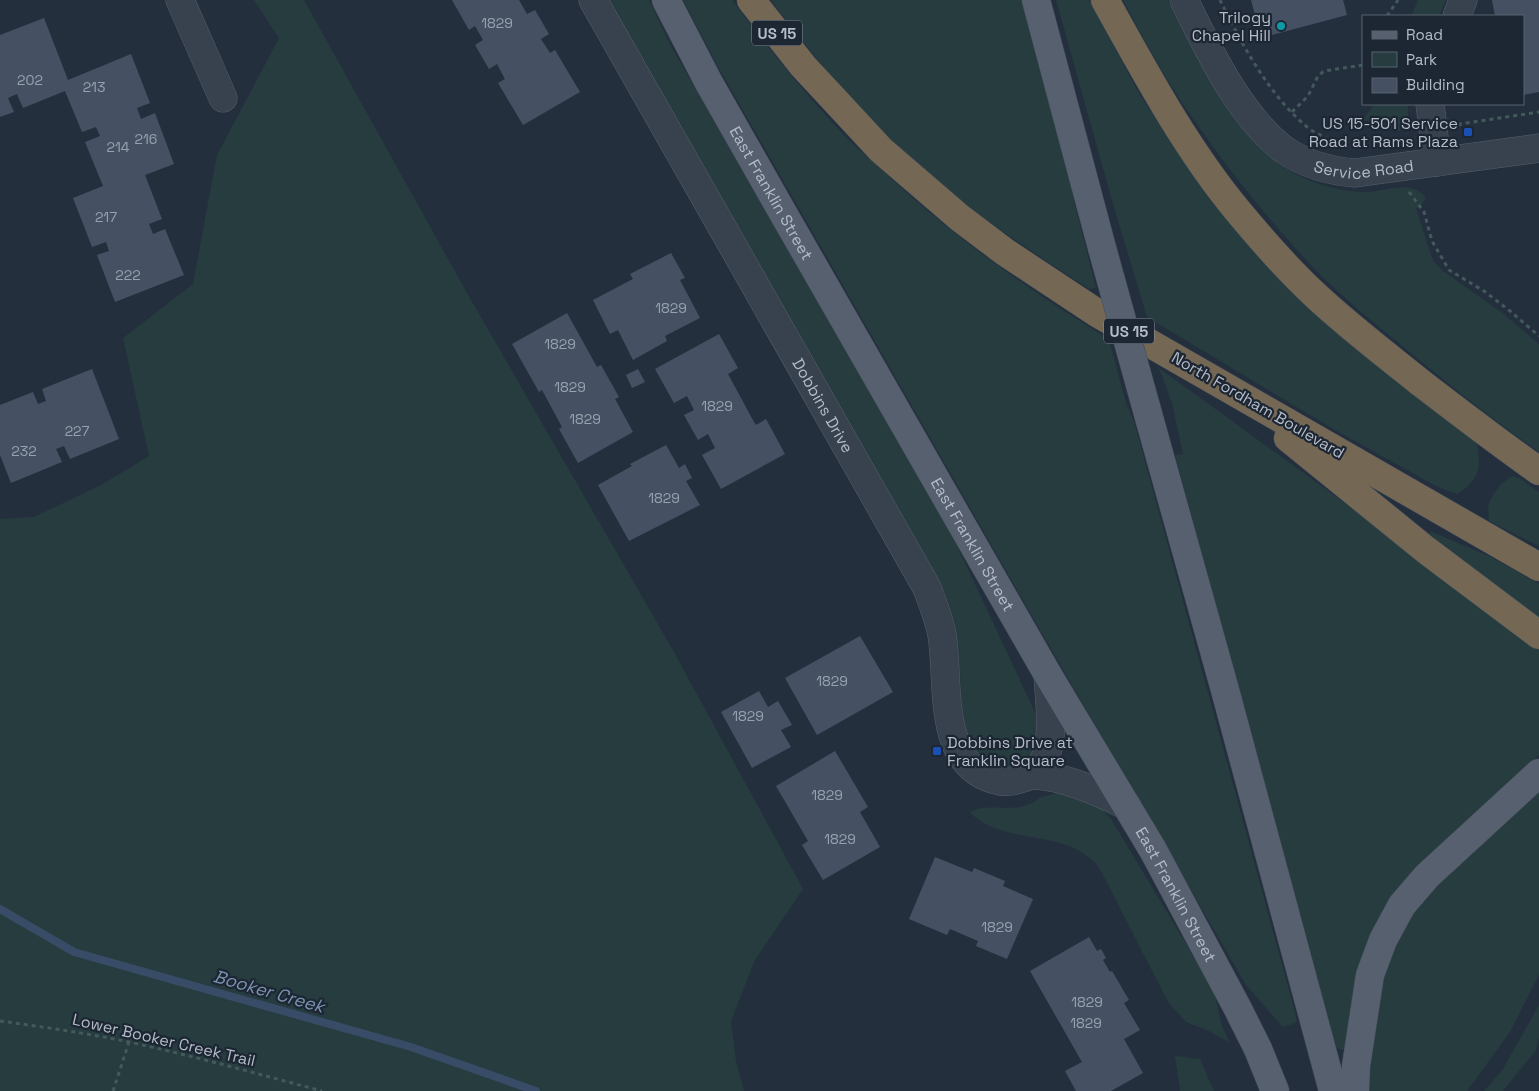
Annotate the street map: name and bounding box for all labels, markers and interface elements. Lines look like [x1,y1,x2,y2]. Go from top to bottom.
place label: Trilogy Chapel Hill [1192,7,1271,46]
house number: 1829 [481,14,513,32]
legend [1362,15,1524,105]
road number: US 15 [752,20,802,46]
marker: Trilogy Chapel Hill [1275,20,1287,32]
text: Road [1406,25,1443,44]
text: Park [1406,50,1437,69]
house number: 202 [17,71,43,89]
text: Building [1406,75,1465,94]
house number: 213 [83,78,105,96]
place label: US 15-501 Service Road at Rams Plaza [1309,113,1458,152]
street label: East Franklin Street [725,122,818,264]
marker: US 15-501 Service Road at Rams Plaza [1462,126,1474,138]
house number: 216 [135,130,157,148]
house number: 214 [106,138,130,156]
street label: Service Road [1311,155,1415,184]
house number: 217 [95,208,117,226]
house number: 222 [115,266,141,284]
house number: 1829 [655,299,687,317]
road number: US 15 [1104,318,1154,344]
house number: 1829 [544,335,576,353]
street label: North Fordham Boulevard [1168,347,1348,463]
street label: Dobbins Drive [788,354,858,456]
house number: 1829 [554,378,586,396]
house number: 1829 [701,397,733,415]
house number: 1829 [569,410,601,428]
house number: 227 [65,422,89,440]
house number: 232 [11,442,37,460]
street label: East Franklin Street [926,474,1020,615]
house number: 1829 [648,489,680,507]
house number: 1829 [816,672,848,690]
house number: 1829 [732,707,764,725]
place label: Dobbins Drive at Franklin Square [947,732,1073,771]
marker: Dobbins Drive at Franklin Square [931,745,943,757]
house number: 1829 [811,786,843,804]
street label: East Franklin Street [1131,823,1221,966]
house number: 1829 [824,830,856,848]
house number: 1829 [981,918,1013,936]
water label: Booker Creek [211,964,329,1018]
house number: 1829 [1071,993,1103,1011]
street label: Lower Booker Creek Trail [70,1009,258,1071]
house number: 1829 [1070,1014,1102,1032]

